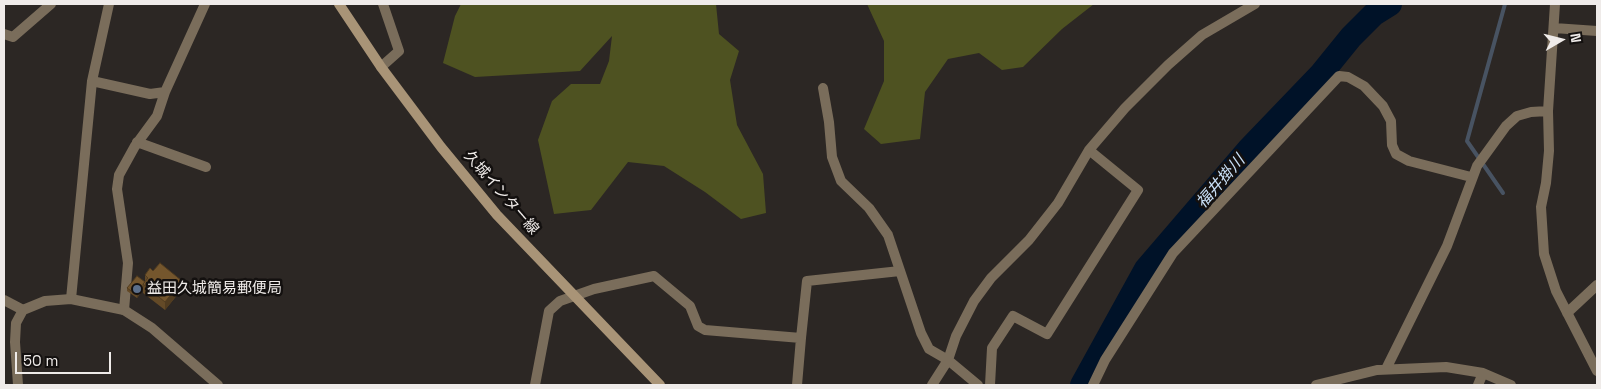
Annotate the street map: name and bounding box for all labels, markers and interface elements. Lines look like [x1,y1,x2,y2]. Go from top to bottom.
north arrow [1536,15,1586,65]
text: N [1566,32,1585,44]
street label: 久城インター線 [460,147,542,239]
water label: 福井掛川 [1193,152,1249,212]
place label: 益田久城簡易郵便局 [147,280,282,298]
marker: 益田久城簡易郵便局 [131,283,143,295]
scale bar [18,342,114,374]
text: 50 m [23,351,58,370]

